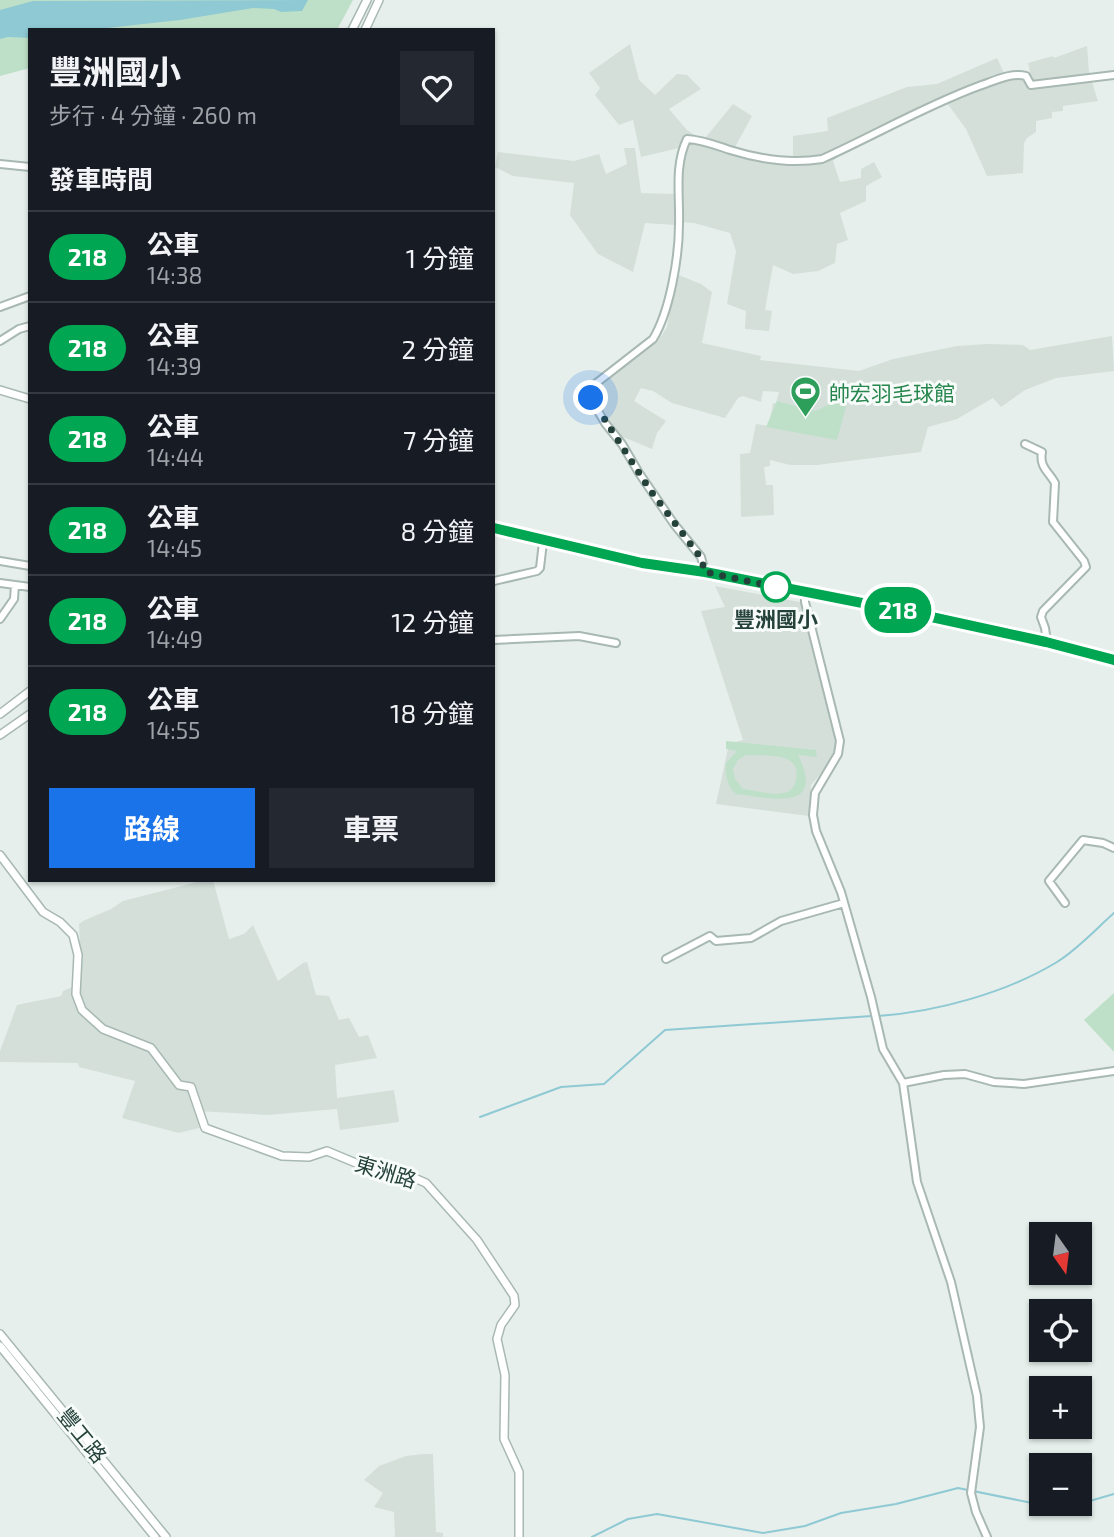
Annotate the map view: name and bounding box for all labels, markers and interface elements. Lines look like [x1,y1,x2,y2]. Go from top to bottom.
text: 豐洲國小 [49,51,181,91]
button: heart [400,51,474,125]
text: 步行 · 4 分鐘 · 260 m [49,101,257,129]
text: 發車時間 [49,163,153,194]
text: 公車 [147,228,199,259]
text: 218 [68,242,107,271]
text: 1 分鐘 [406,242,474,273]
text: 14:38 [147,261,202,289]
text: 公車 [147,319,199,350]
text: 218 [68,333,107,362]
text: 2 分鐘 [402,333,474,364]
text: 14:39 [147,352,202,380]
sports icon: 帥宏羽毛球館 [789,375,823,419]
your location [573,380,608,415]
place label: 帥宏羽毛球館 [829,380,955,405]
text: 公車 [147,410,199,441]
text: 218 [68,424,107,453]
text: 7 分鐘 [403,424,474,455]
text: 14:44 [147,443,204,471]
text: 公車 [147,501,199,532]
text: 218 [68,515,107,544]
text: 8 分鐘 [400,515,474,546]
text: 14:45 [147,534,202,562]
marker: 豐洲國小 [761,572,791,602]
line badge: 218 [858,587,938,633]
text: 公車 [147,592,199,623]
text: 218 [878,595,918,624]
text: 218 [68,606,107,635]
text: 12 分鐘 [391,606,474,637]
place label: 豐洲國小 [734,606,818,631]
text: 14:49 [147,625,203,653]
text: 公車 [147,683,199,714]
text: 218 [68,697,107,726]
text: 18 分鐘 [390,697,474,728]
text: 14:55 [147,716,200,744]
button: 路線 [49,788,255,868]
button: 車票 [269,788,474,868]
street label: 東洲路 [352,1150,420,1192]
north arrow [1029,1222,1092,1284]
map controls [1029,1222,1092,1516]
button: locate [1029,1299,1092,1362]
button: + [1029,1376,1092,1439]
street label: 豐工路 [53,1403,113,1467]
button: − [1029,1453,1092,1516]

